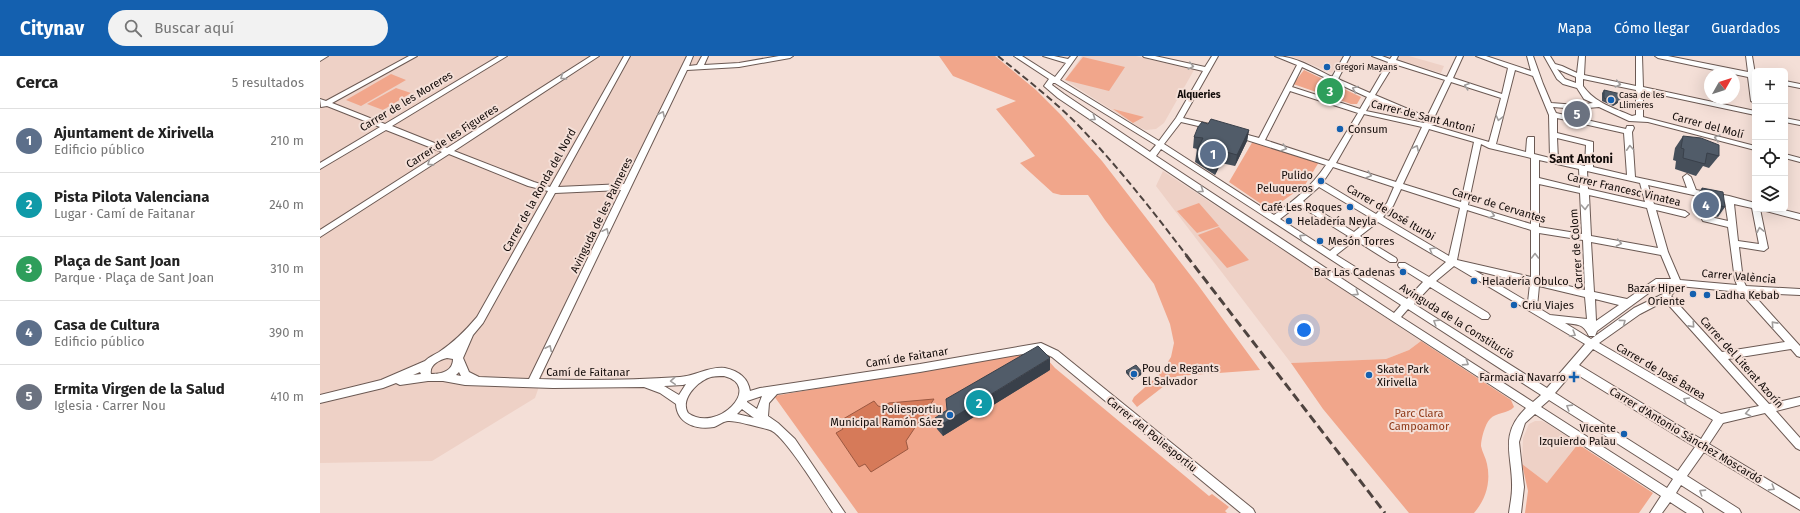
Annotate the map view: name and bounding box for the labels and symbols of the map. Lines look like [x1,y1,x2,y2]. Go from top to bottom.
one-way arrow [1187,61,1194,70]
marker: Gregori Mayans [1322,62,1332,72]
place label: Gregori Mayans [1335,62,1397,72]
north arrow [1704,68,1740,104]
street label: Carrer de les Moreres [357,69,455,134]
one-way arrow [560,72,567,80]
pin: 3 [1317,76,1343,106]
one-way arrow [1615,79,1621,87]
one-way arrow [1464,82,1471,90]
one-way arrow [1352,86,1359,94]
district label: Alqueries [1176,89,1221,101]
place label: Casa de les Llimeres [1619,90,1665,110]
marker: Casa de les Llimeres [1606,95,1616,105]
street label: Carrer de Sant Antoni [1370,97,1476,136]
pin: 5 [1564,99,1590,129]
street label: Carrer de les Figueres [404,102,501,171]
one-way arrow [657,110,665,118]
street label: Carrer del Molí [1671,110,1745,141]
one-way arrow [1089,113,1096,121]
one-way arrow [1495,114,1504,121]
place label: Consum [1348,123,1388,136]
marker: Consum [1335,124,1345,134]
street label: Carrer de la Ronda del Nord [500,126,579,254]
one-way arrow [1714,135,1720,143]
pin: 1 [1200,139,1226,169]
one-way arrow [1280,143,1287,152]
one-way arrow [1411,145,1419,153]
one-way arrow [1625,145,1634,151]
district label: Sant Antoni [1549,152,1613,166]
street label: Avinguda de les Palmeres [568,155,635,275]
one-way arrow [427,158,434,165]
place label: Pulido Peluqueros [1257,169,1313,195]
one-way arrow [1365,170,1372,179]
street label: Carrer Francesc Vinatea [1566,170,1682,209]
marker: Pulido Peluqueros [1316,176,1326,186]
street label: Carrer de José Iturbi [1344,182,1437,243]
one-way arrow [1197,185,1204,193]
street label: Carrer de Cervantes [1450,185,1547,226]
pin: 4 [1693,190,1719,220]
place label: Café Les Roques [1261,201,1342,214]
marker: Café Les Roques [1345,202,1355,212]
one-way arrow [1580,204,1589,210]
street label: Carrer de Colom [1567,208,1586,289]
one-way arrow [1489,210,1496,219]
place label: Heladería Neyla [1297,215,1376,228]
marker: Heladería Neyla [1284,216,1294,226]
one-way arrow [1757,227,1765,233]
one-way arrow [601,228,609,235]
one-way arrow [1299,235,1306,242]
place label: Mesón Torres [1328,235,1394,248]
marker: Mesón Torres [1315,236,1325,246]
one-way arrow [1616,239,1622,247]
one-way arrow [1429,248,1436,255]
one-way arrow [1531,253,1539,259]
place label: Bar Las Cadenas [1314,266,1395,279]
marker: Bar Las Cadenas [1398,267,1408,277]
street label: Carrer València [1701,267,1777,286]
place label: Heladería Obulco [1482,275,1569,288]
marker: Heladería Obulco [1469,276,1479,286]
street label: Avinguda de la Constitució [1397,281,1516,362]
place label: Bazar Hiper Oriente [1627,282,1686,308]
one-way arrow [1352,288,1359,296]
marker: Bazar Hiper Oriente [1688,289,1698,299]
place label: Ladha Kebab [1715,289,1780,302]
marker: Ladha Kebab [1702,290,1712,300]
place label: Criu Viajes [1522,299,1574,312]
marker: Criu Viajes [1509,300,1519,310]
street label: Carrer del Literat Azorín [1697,314,1786,411]
one-way arrow [1433,319,1440,327]
your location [1294,320,1314,340]
one-way arrow [1618,320,1625,327]
one-way arrow [1687,320,1694,327]
one-way arrow [1771,321,1779,329]
one-way arrow [1569,329,1576,336]
street label: Carrer de José Barea [1614,341,1708,402]
street label: Camí de Faitanar [865,344,950,370]
one-way arrow [544,345,552,352]
one-way arrow [1461,359,1468,366]
place label: Pou de Regants El Salvador [1142,362,1219,388]
place label: Skate Park Xirivella [1377,363,1429,389]
street label: Camí de Faitanar [546,366,630,379]
marker: Pou de Regants El Salvador [1129,369,1139,379]
marker: Skate Park Xirivella [1364,370,1374,380]
place label: Farmacia Navarro [1479,371,1566,384]
marker: Farmacia Navarro [1569,372,1579,382]
one-way arrow [670,377,676,386]
street label: Carrer d'Antonio Sánchez Moscardó [1607,385,1764,486]
pin: 2 [966,388,992,418]
street label: Carrer del Poliesportiu [1104,394,1200,475]
one-way arrow [1683,397,1690,404]
place label: Poliesportiu Municipal Ramón Sáez [830,403,942,429]
one-way arrow [1566,404,1573,412]
park label: Parc Clara Campoamor [1389,407,1450,433]
one-way arrow [1745,408,1751,416]
marker: Poliesportiu Municipal Ramón Sáez [945,410,955,420]
place label: Vicente Izquierdo Palau [1539,422,1616,448]
marker: Vicente Izquierdo Palau [1619,429,1629,439]
one-way arrow [1768,483,1775,491]
one-way arrow [1699,489,1706,496]

